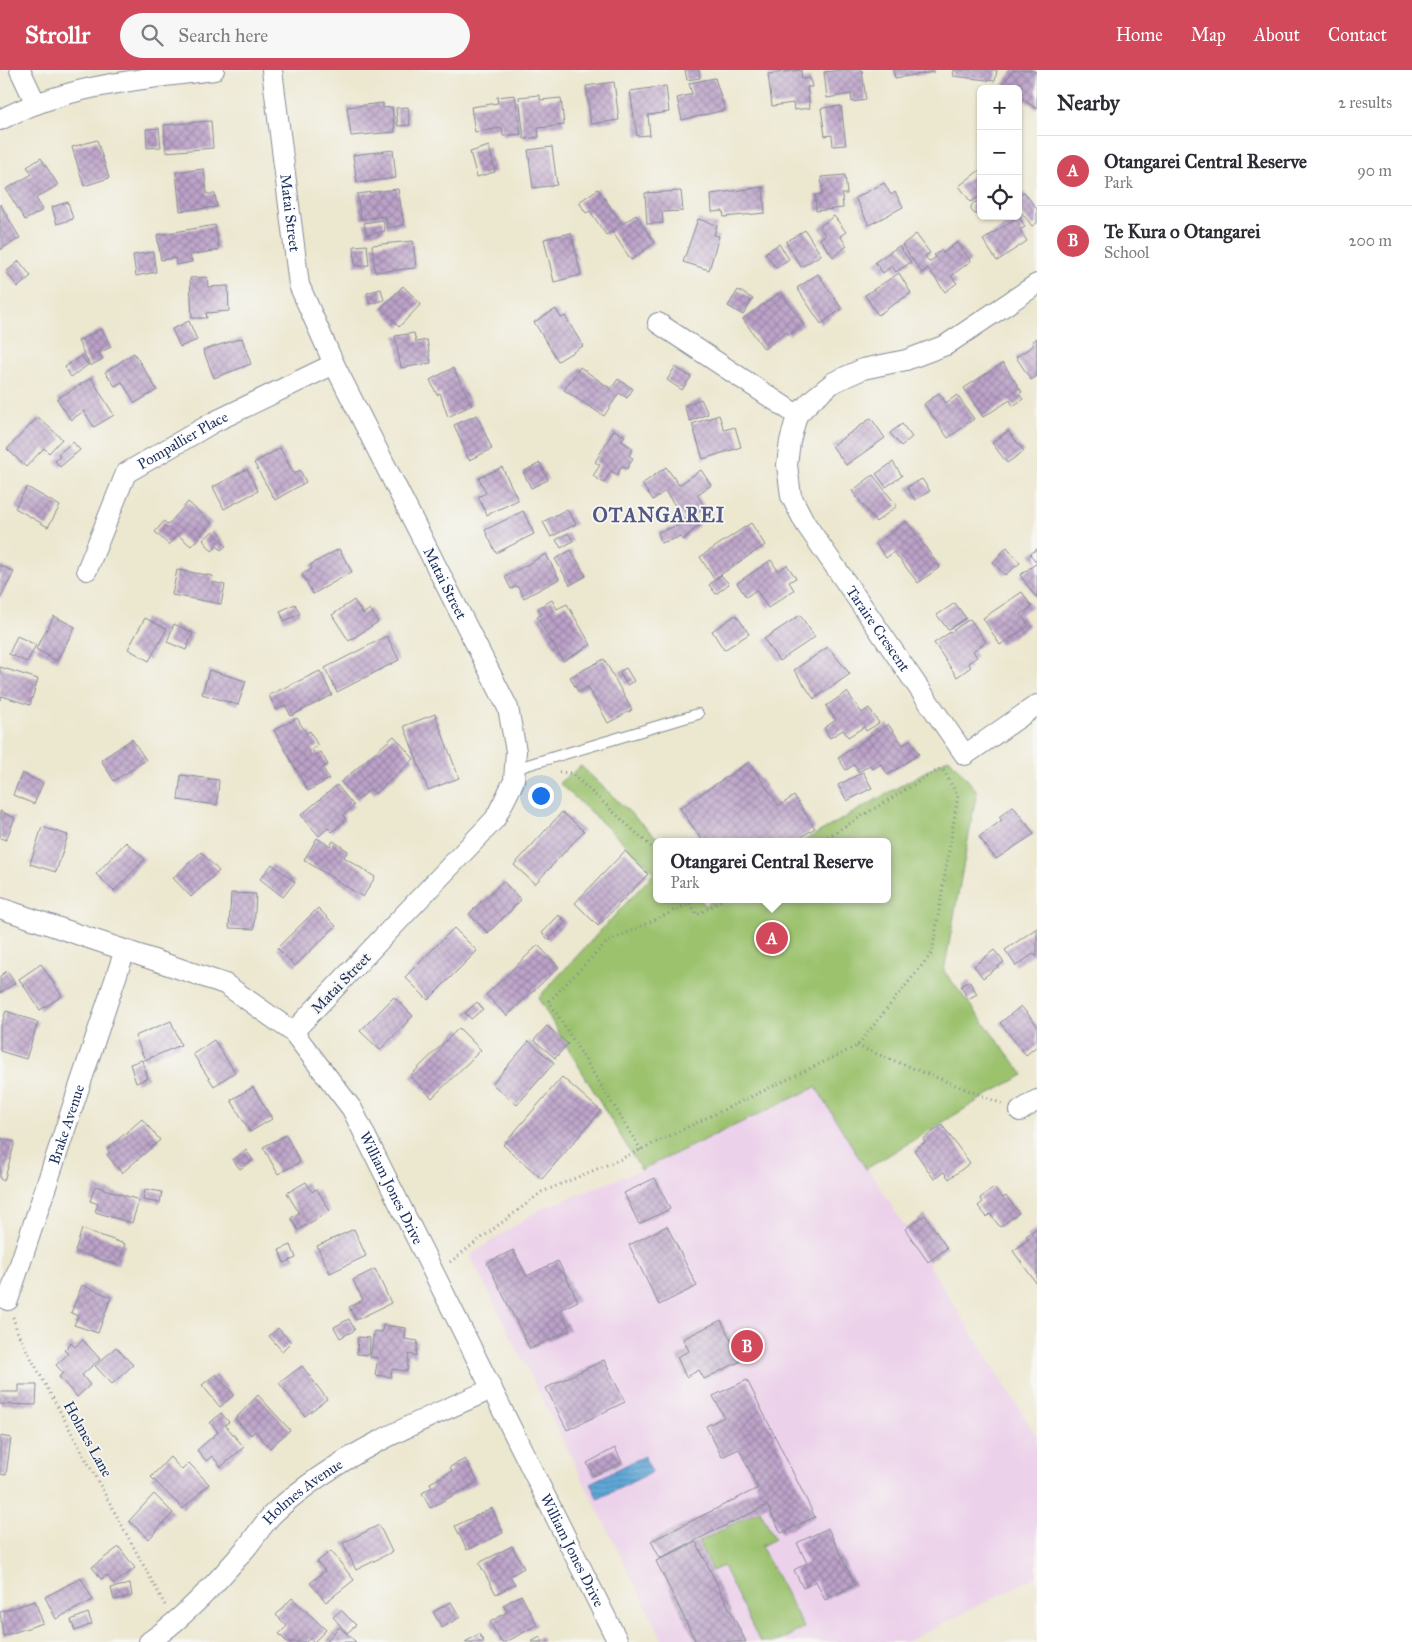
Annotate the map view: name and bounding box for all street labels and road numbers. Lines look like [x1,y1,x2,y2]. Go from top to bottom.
street label: Matai Street [276,173,304,253]
street label: Pompallier Place [134,408,231,473]
street label: Matai Street [419,545,471,623]
street label: Taraire Crescent [842,582,914,676]
street label: Matai Street [307,948,375,1017]
street label: Brake Avenue [45,1082,88,1167]
street label: William Jones Drive [356,1128,427,1248]
street label: Holmes Lane [60,1398,116,1480]
street label: Holmes Avenue [259,1455,346,1528]
street label: William Jones Drive [537,1491,608,1610]

